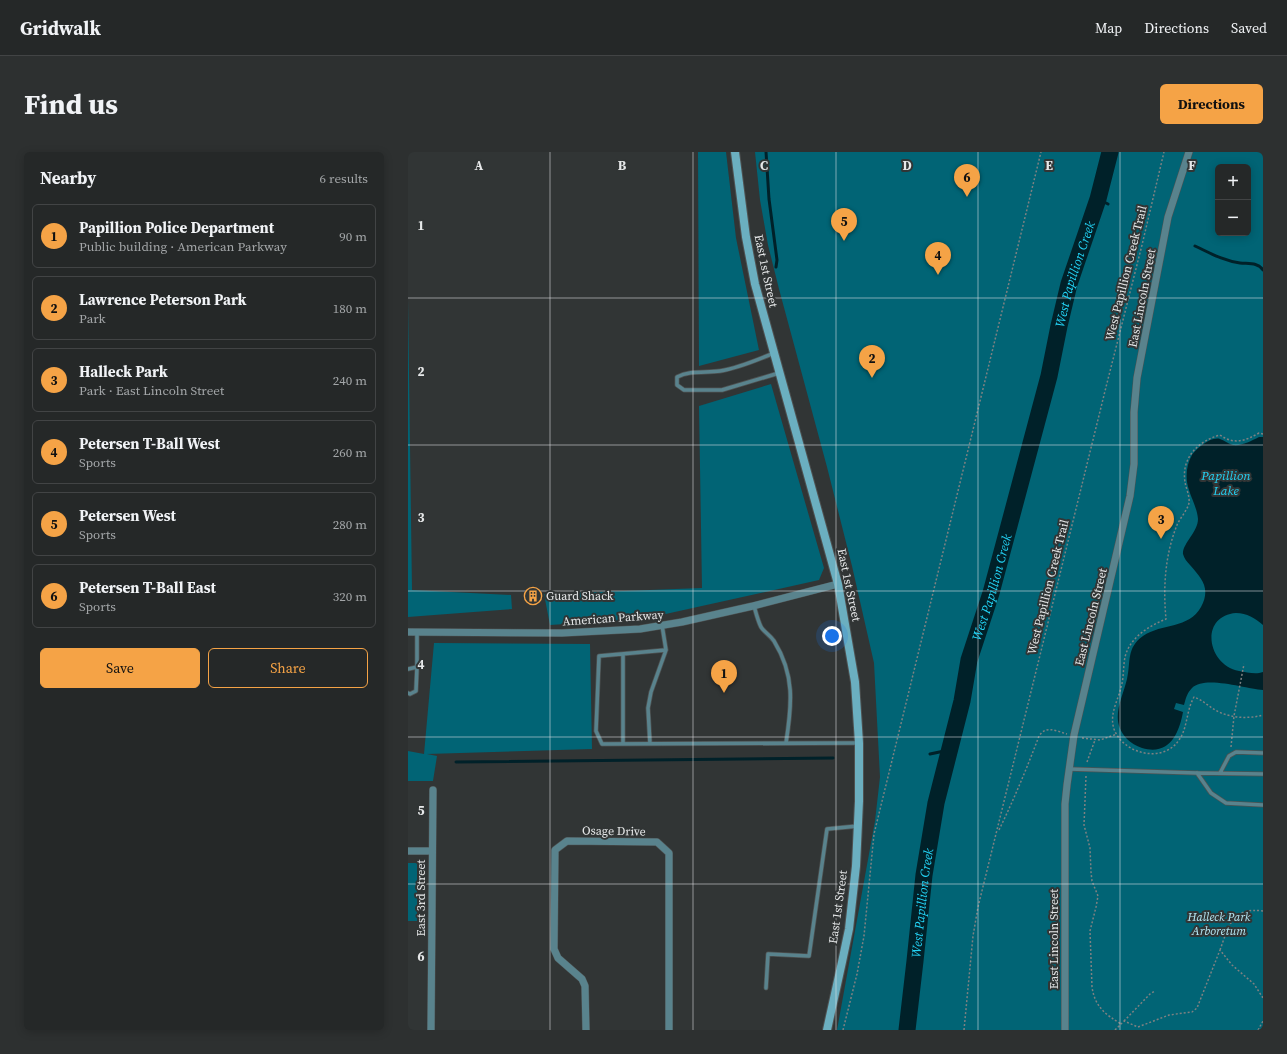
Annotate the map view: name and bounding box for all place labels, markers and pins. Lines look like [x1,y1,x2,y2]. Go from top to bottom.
pin: 6 [954,164,980,197]
pin: 5 [831,208,857,241]
pin: 4 [925,242,951,275]
pin: 2 [859,345,885,378]
pin: 3 [1148,506,1174,539]
building icon: Guard Shack [523,586,543,606]
place label: Guard Shack [546,588,614,604]
pin: 1 [711,660,737,693]

